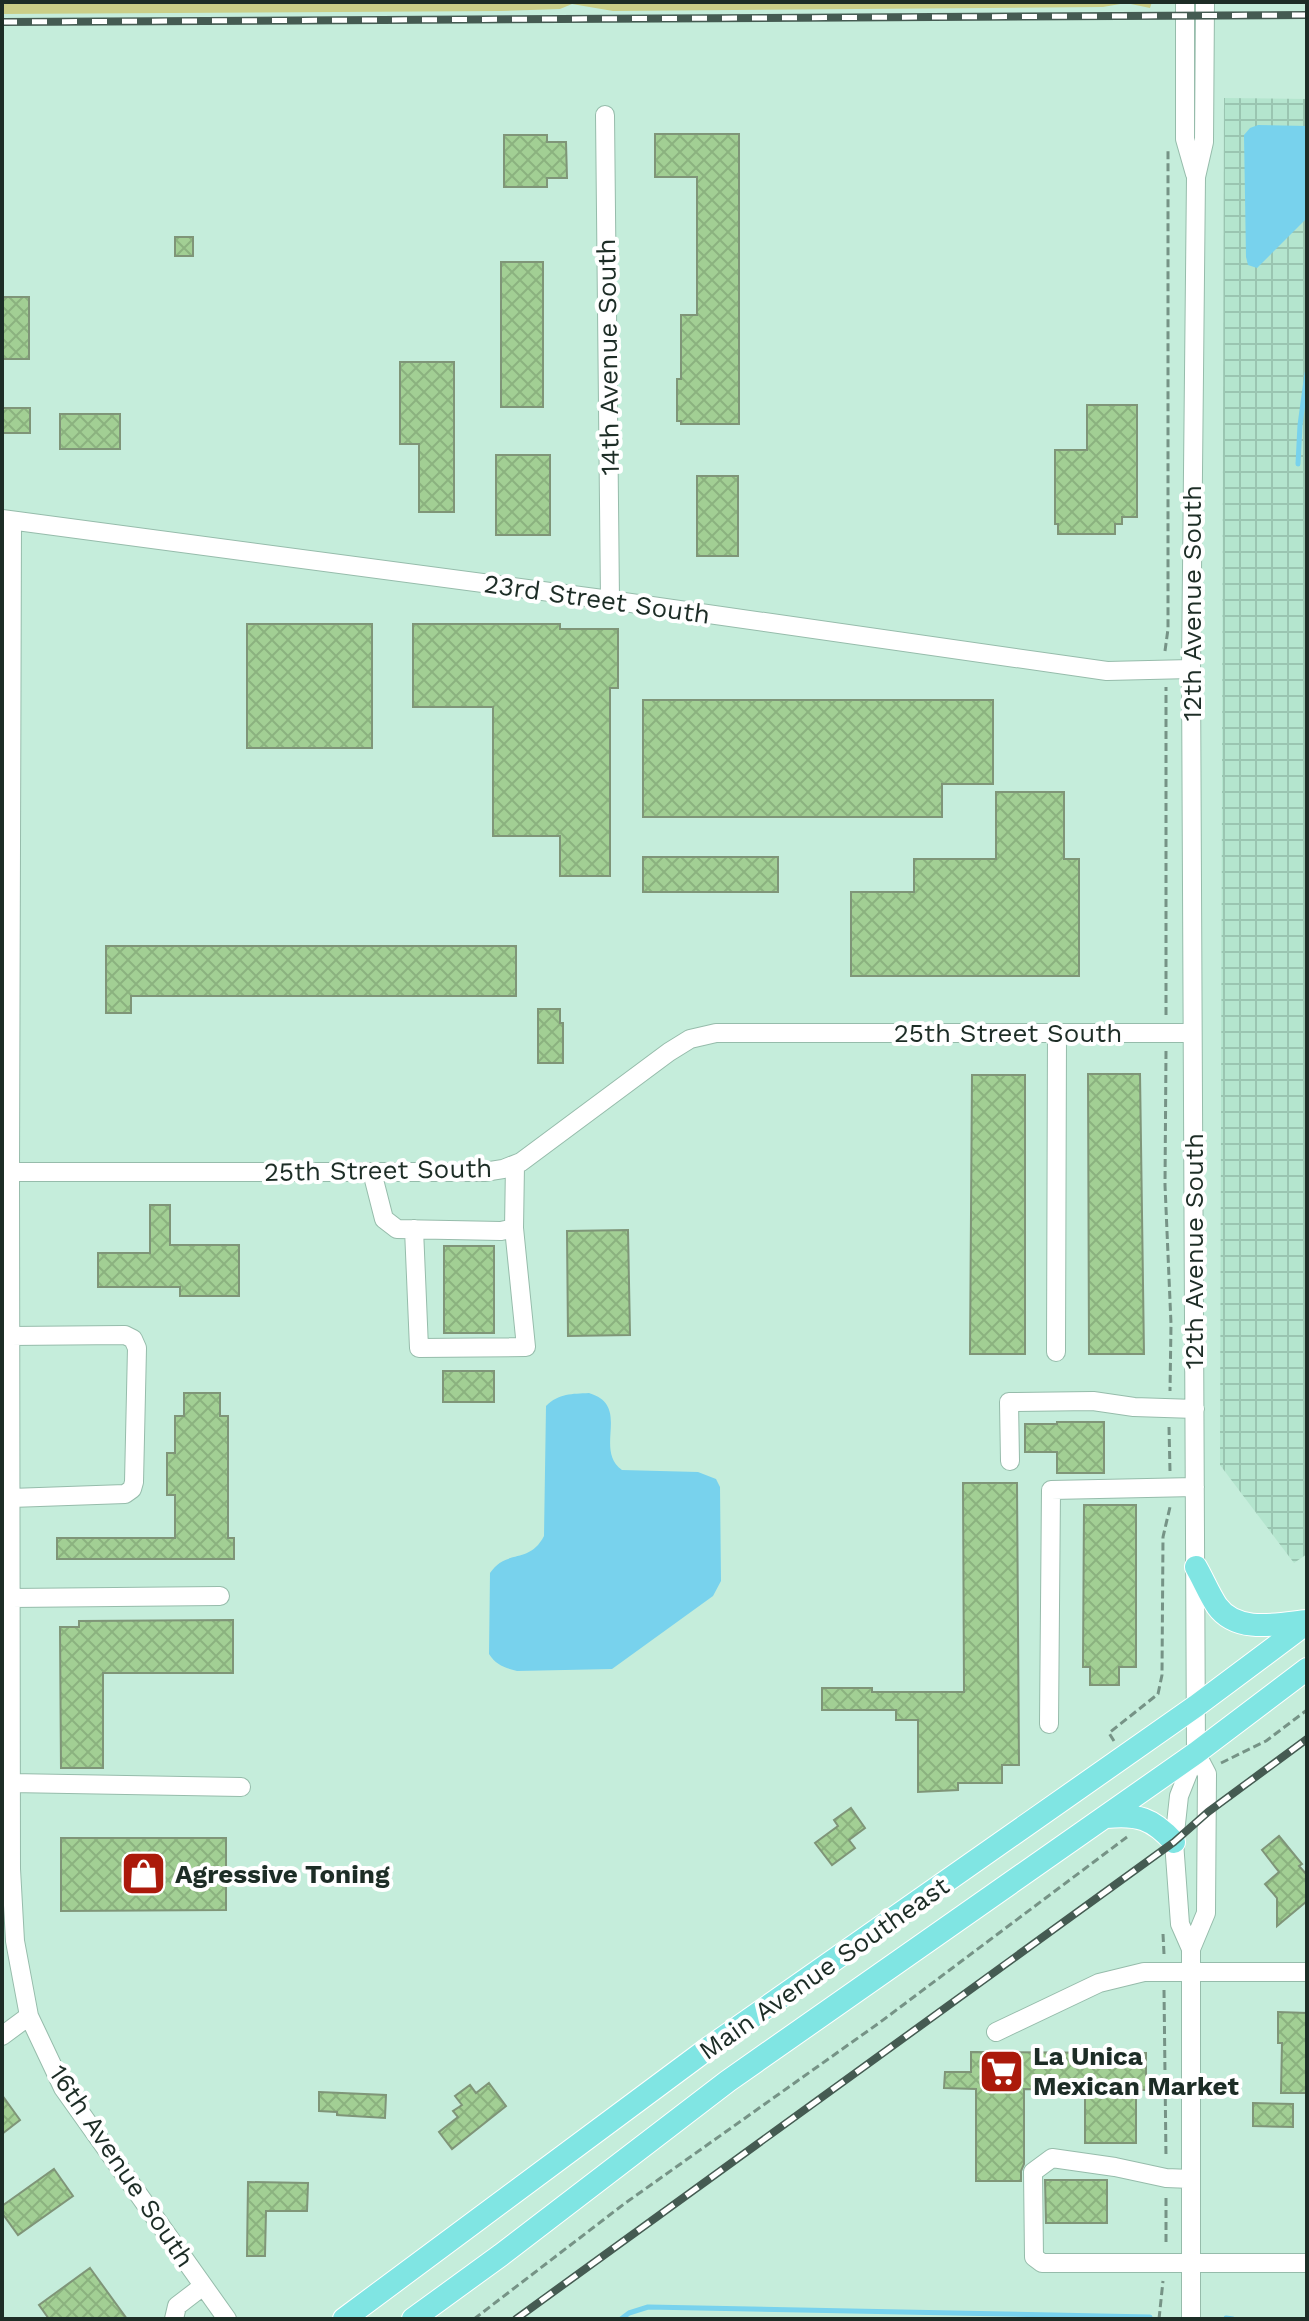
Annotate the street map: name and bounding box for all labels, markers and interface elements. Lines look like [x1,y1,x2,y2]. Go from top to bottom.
street label: 14th Avenue South [591,238,625,476]
street label: 12th Avenue South [1177,485,1207,721]
street label: 23rd Street South [482,568,712,630]
street label: 25th Street South [894,1018,1122,1048]
street label: 12th Avenue South [1179,1133,1209,1369]
street label: 25th Street South [263,1153,493,1187]
shop icon: Agressive Toning [120,1850,168,1898]
place label: Agressive Toning [175,1859,390,1889]
street label: Main Avenue Southeast [693,1870,955,2066]
place label: La Unica Mexican Market [1033,2041,1239,2101]
supermarket icon: La Unica Mexican Market [978,2047,1026,2095]
street label: 16th Avenue South [43,2059,201,2273]

